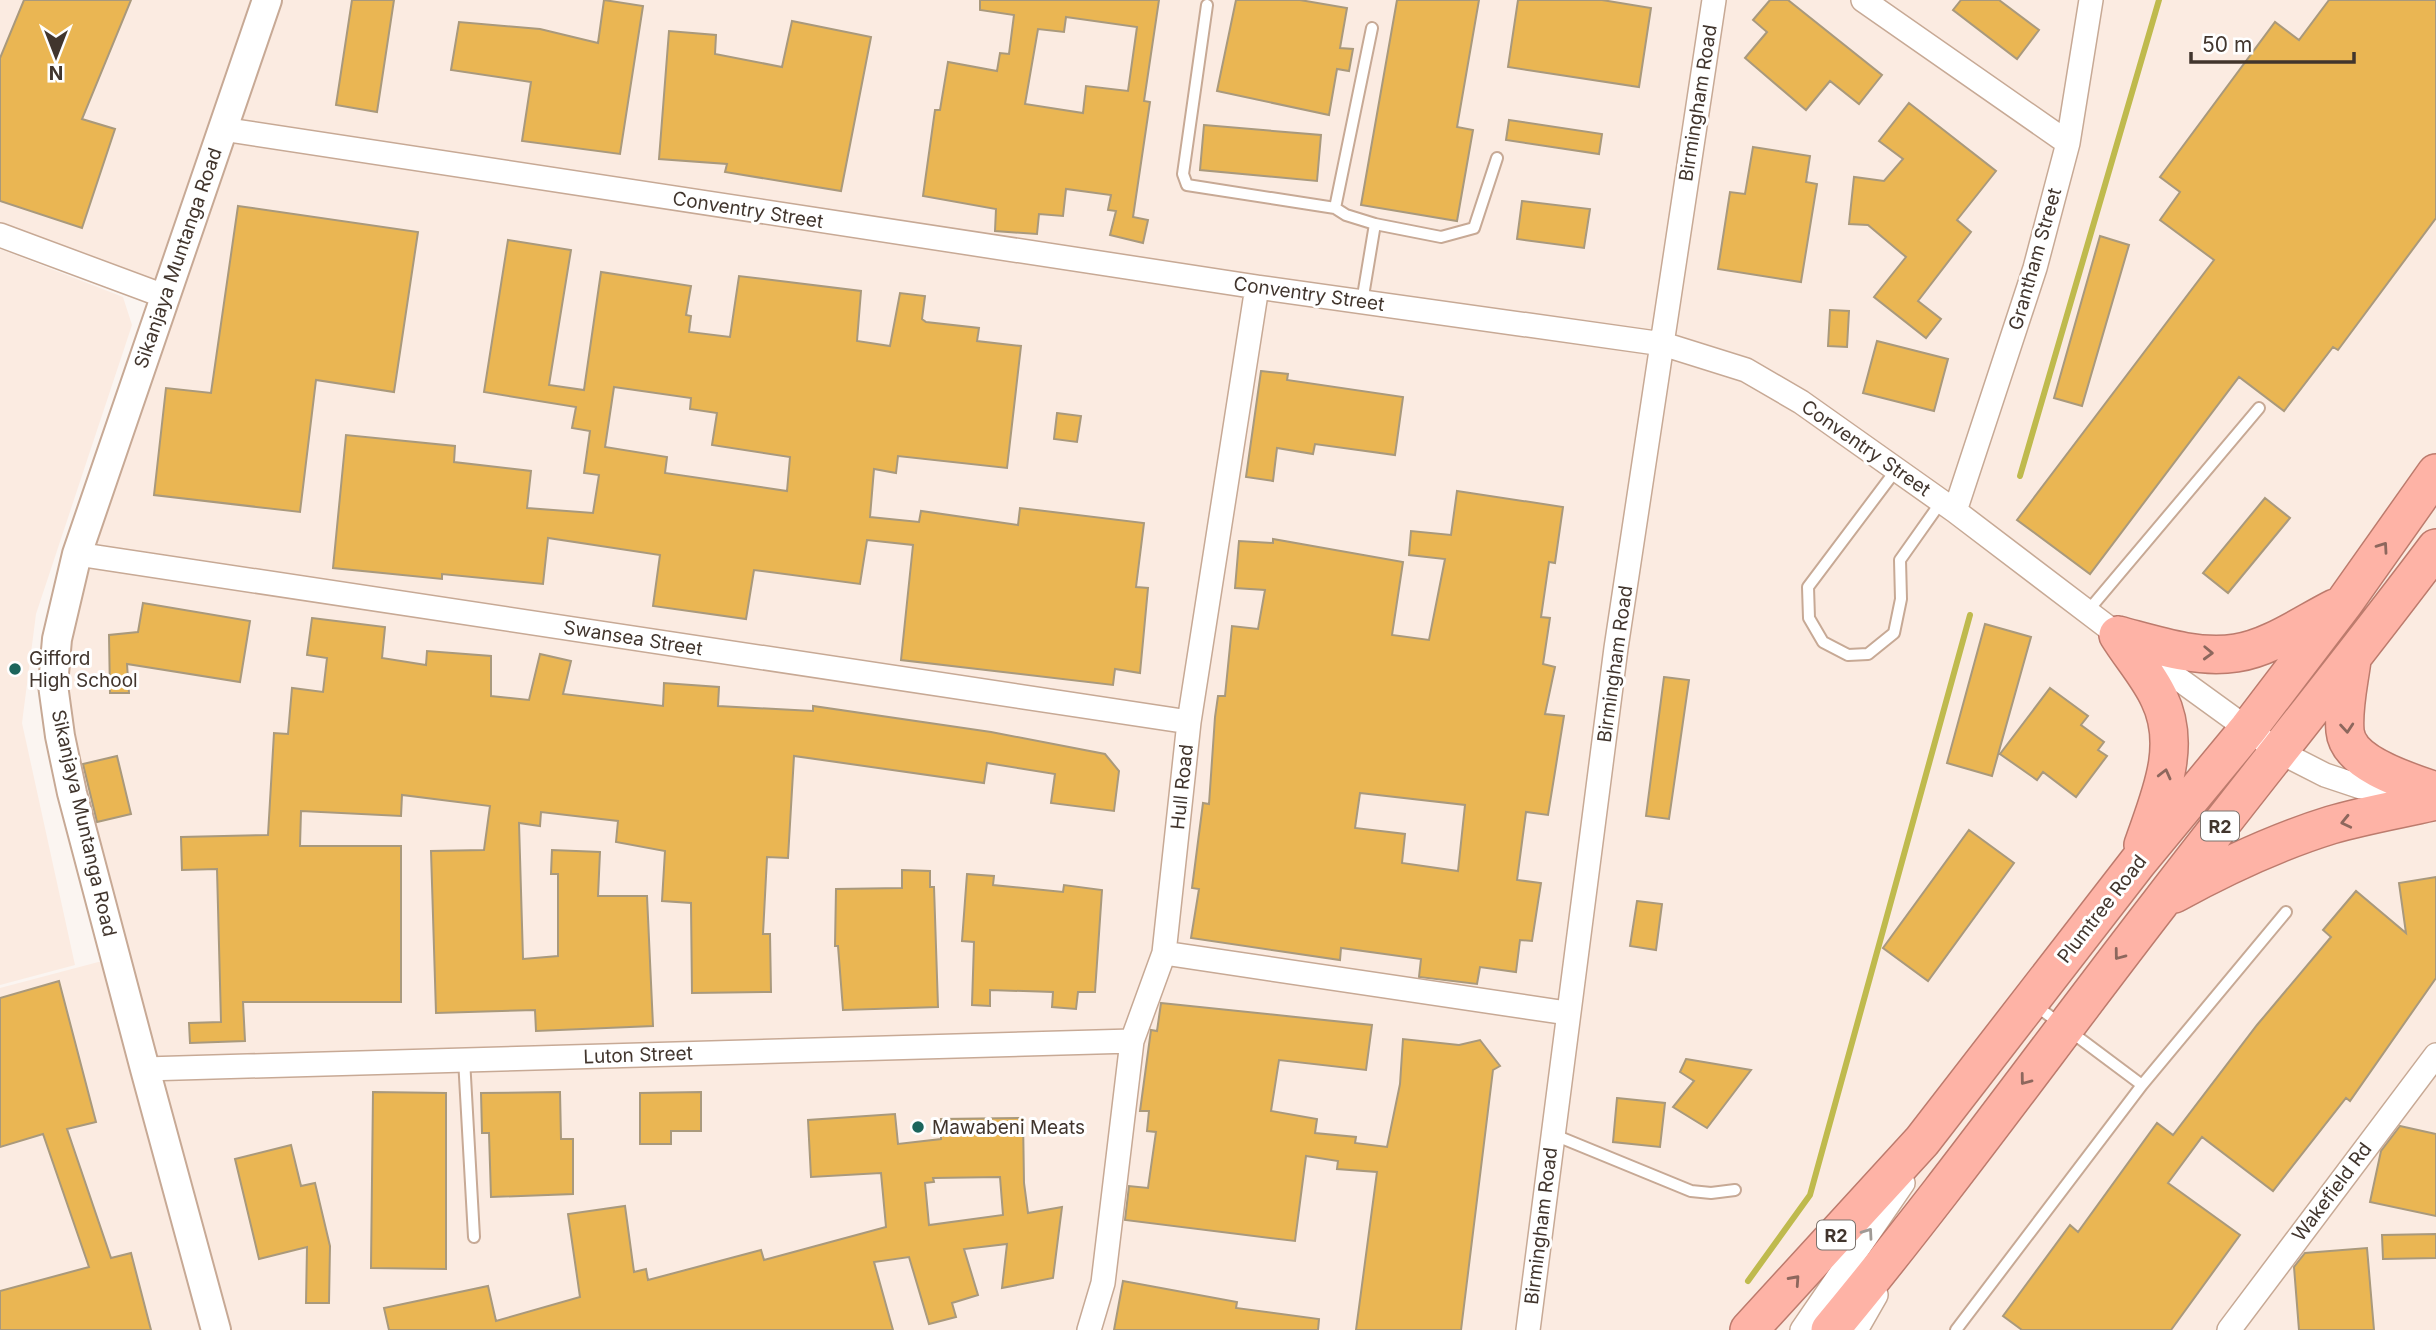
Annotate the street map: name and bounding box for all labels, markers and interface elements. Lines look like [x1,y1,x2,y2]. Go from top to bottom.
north arrow [21,21,91,91]
scale bar [2191,21,2354,65]
street label: Birmingham Road [1674,23,1722,183]
text: 50 m [2202,32,2252,57]
text: N [49,61,63,84]
street label: Sikanjaya Muntanga Road [129,145,227,371]
street label: Grantham Street [2004,185,2066,333]
street label: Conventry Street [671,187,825,233]
street label: Conventry Street [1232,272,1386,316]
street label: Conventry Street [1797,395,1935,501]
one-way arrow [2375,542,2387,555]
street label: Birmingham Road [1593,584,1637,744]
street label: Swansea Street [562,616,704,660]
one-way arrow [2203,645,2214,660]
place label: Gifford High School [29,647,138,692]
marker: Gifford High School [7,661,23,677]
street label: Sikanjaya Muntanga Road [47,707,121,939]
one-way arrow [2339,723,2354,734]
street label: Hull Road [1166,743,1198,831]
one-way arrow [2157,768,2171,780]
road number: R2 [2201,812,2239,840]
one-way arrow [2340,814,2352,828]
street label: Plumtree Road [2053,850,2151,968]
one-way arrow [2115,947,2128,960]
street label: Luton Street [583,1042,693,1068]
one-way arrow [2021,1072,2034,1085]
place label: Mawabeni Meats [932,1116,1085,1139]
marker: Mawabeni Meats [910,1119,926,1135]
street label: Wakefield Rd [2287,1138,2377,1246]
street label: Birmingham Road [1520,1146,1562,1306]
road number: R2 [1817,1220,1855,1250]
one-way arrow [1860,1228,1873,1241]
one-way arrow [1787,1275,1800,1288]

